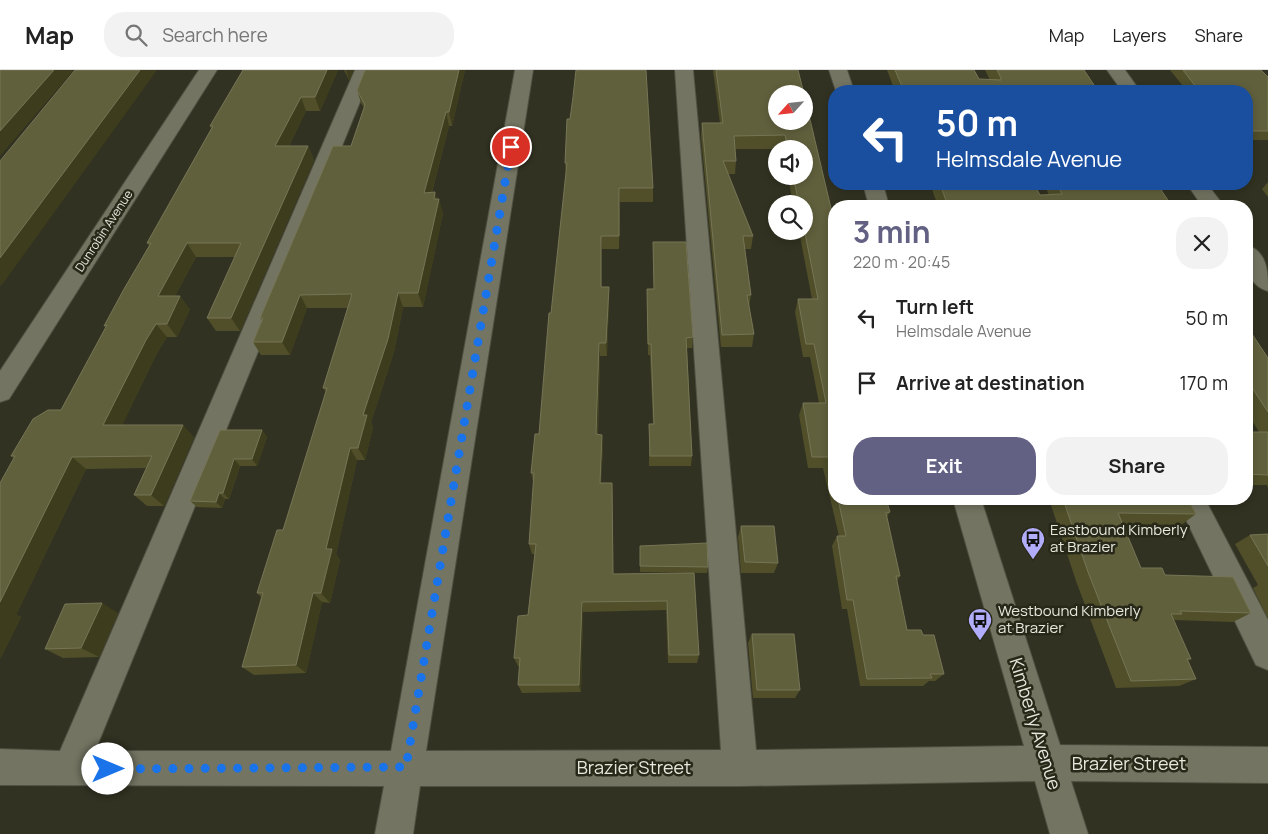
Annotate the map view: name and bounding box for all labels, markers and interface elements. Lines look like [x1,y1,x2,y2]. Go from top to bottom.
search box [104,12,454,57]
text: Map [25,18,74,51]
icon: search [122,21,150,49]
text: Search here [162,22,268,48]
text: Map [1049,23,1084,47]
text: Layers [1112,23,1166,47]
text: Share [1194,23,1243,47]
north arrow [768,85,812,130]
map controls [768,85,813,240]
text: 50 m [936,99,1018,147]
icon: left [853,105,918,170]
pin [490,126,532,168]
icon: arrive [497,133,525,161]
button: sound [768,140,813,185]
text: Helmsdale Avenue [936,144,1122,174]
street label: Dunrobin Avenue [71,187,136,275]
button: search [768,195,813,240]
text: 3 min [853,211,931,252]
button: close [1176,217,1228,269]
text: 220 m · 20:45 [853,251,950,273]
text: Turn left [896,294,974,320]
icon: left [853,304,881,332]
text: 50 m [1186,305,1228,331]
text: Helmsdale Avenue [896,320,1031,342]
icon: arrive [853,369,881,397]
text: Arrive at destination [896,370,1085,396]
text: 170 m [1180,370,1228,396]
button: Exit [853,437,1036,495]
button: Share [1046,437,1228,495]
place label: Eastbound Kimberly at Brazier [1050,519,1188,557]
bus stop icon: Eastbound Kimberly at Brazier [1020,526,1046,560]
place label: Westbound Kimberly at Brazier [998,600,1141,638]
bus stop icon: Westbound Kimberly at Brazier [967,607,993,641]
street label: Kimberly Avenue [1004,655,1067,793]
position arrow [81,742,133,794]
street label: Brazier Street [1072,751,1186,775]
street label: Brazier Street [577,755,691,779]

